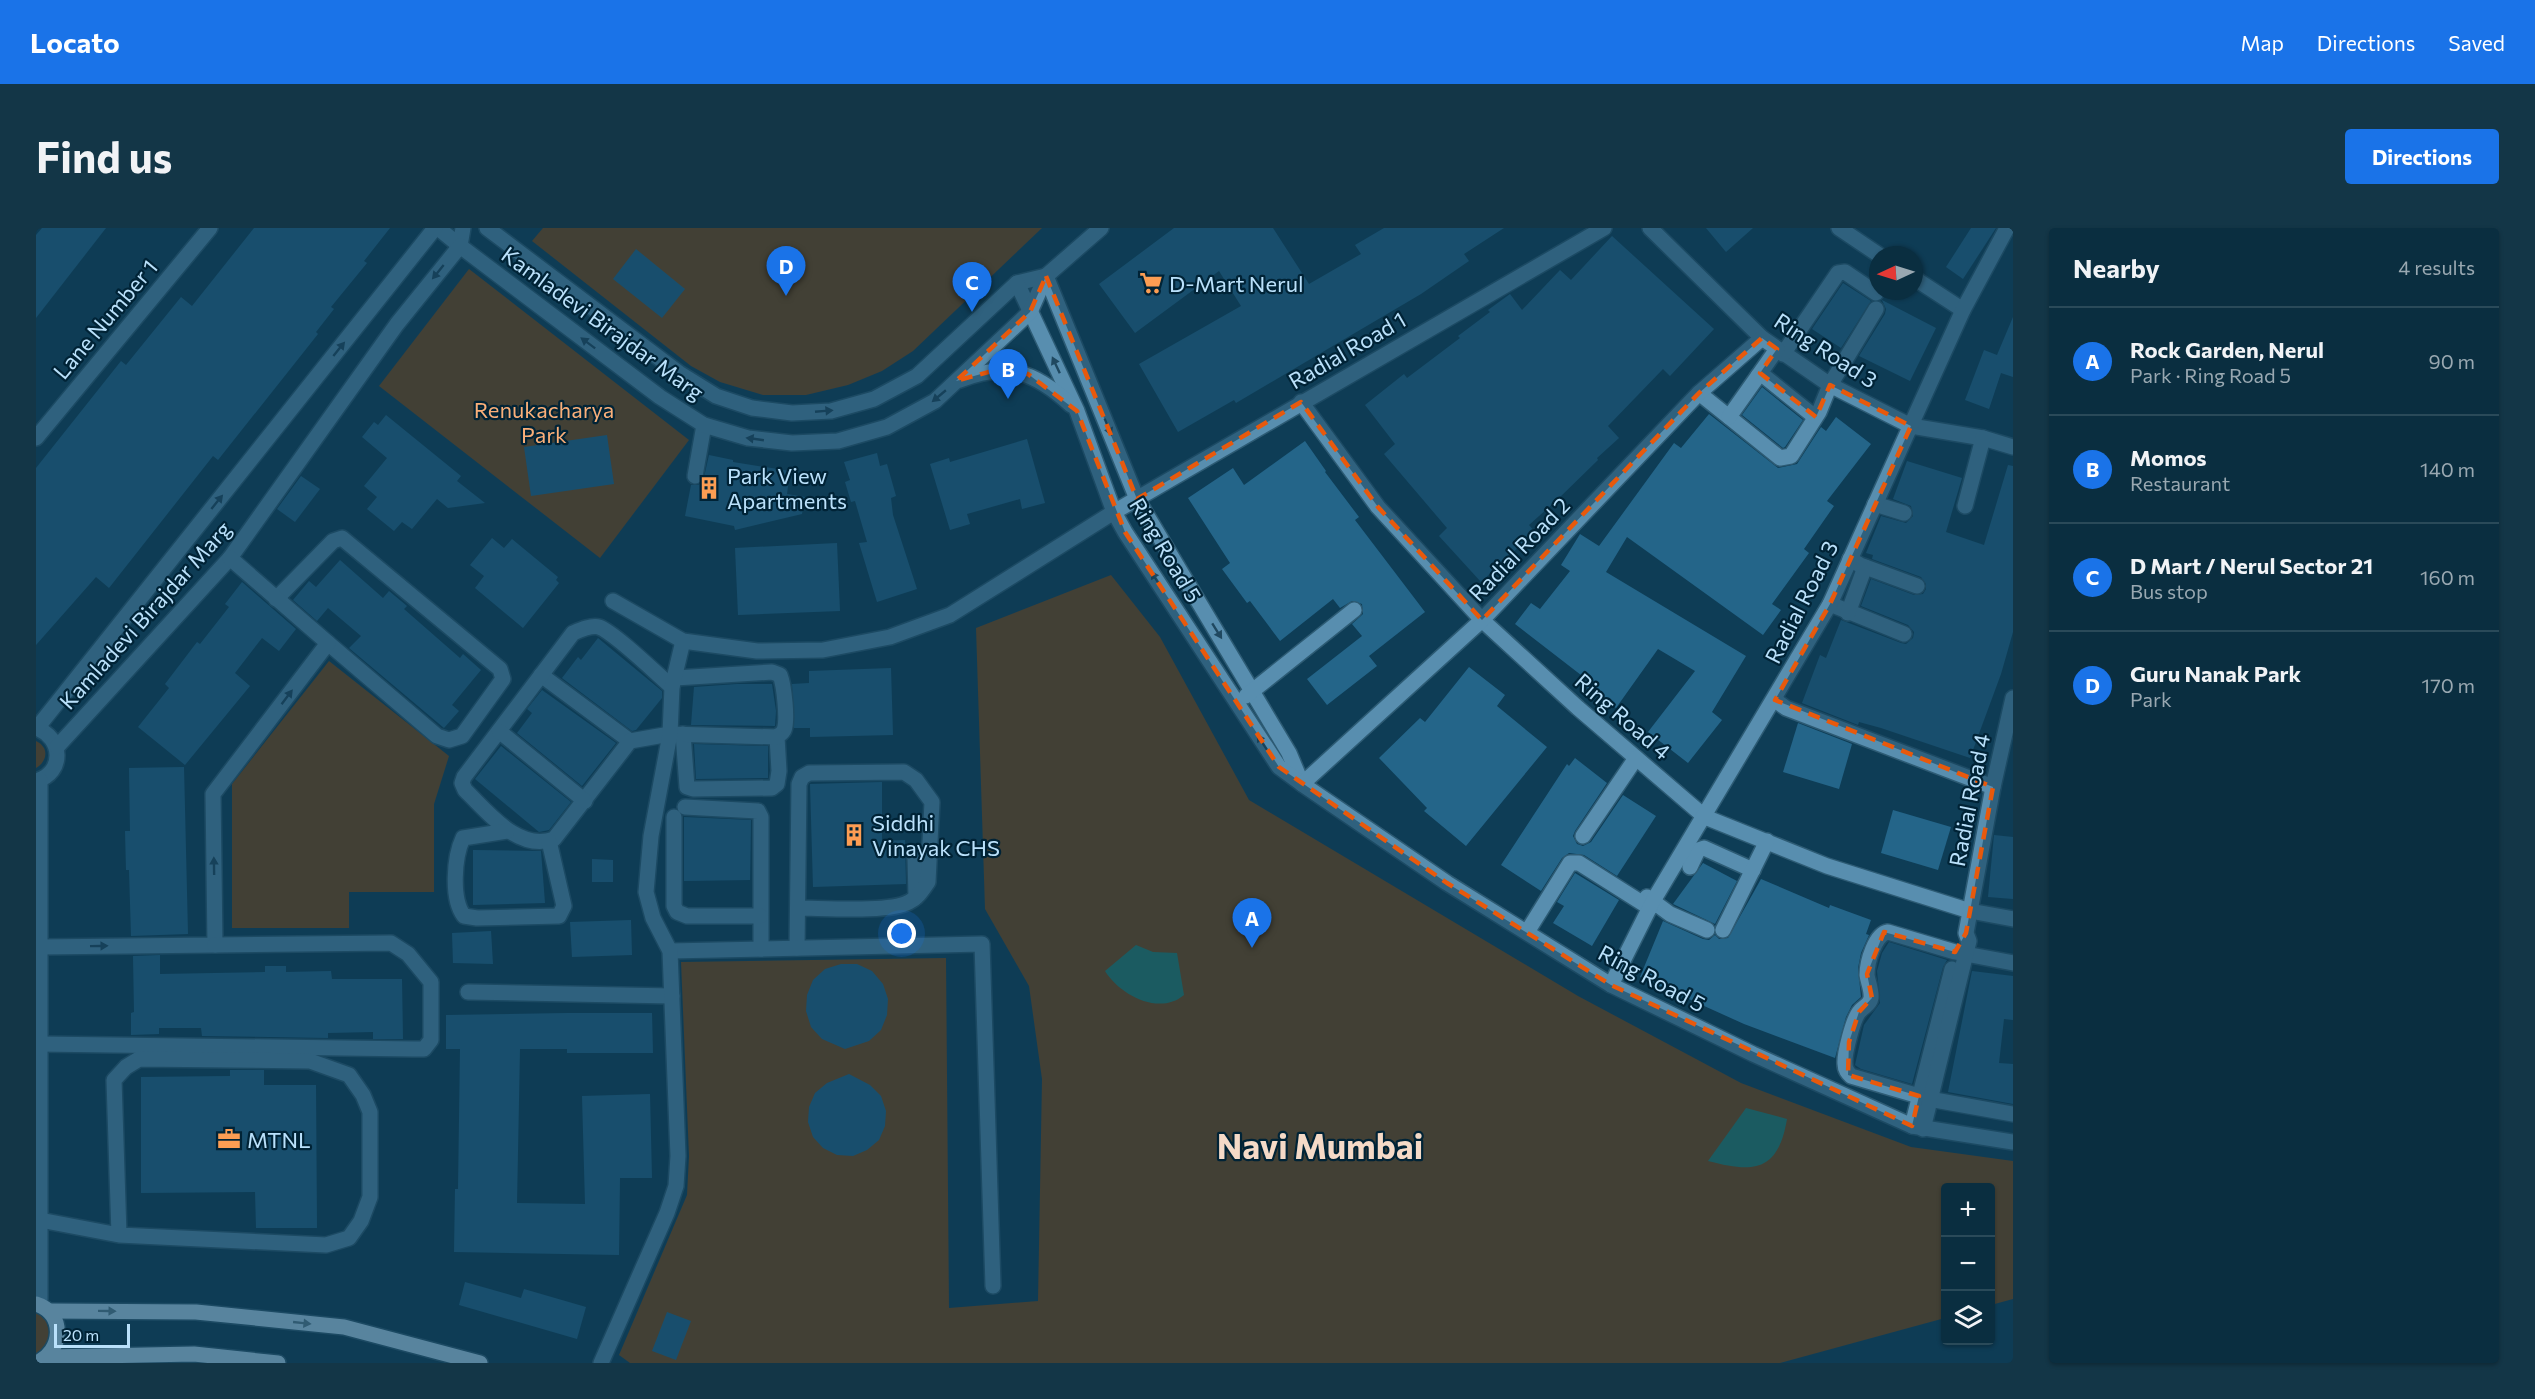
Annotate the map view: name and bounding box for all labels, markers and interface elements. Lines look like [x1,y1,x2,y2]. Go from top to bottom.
text: Locato [30,25,120,59]
text: Map [2241,30,2284,55]
text: Directions [2317,30,2415,55]
text: Saved [2448,30,2505,55]
button: Directions [2345,129,2499,184]
text: Find us [36,130,172,182]
street label: Kamladevi Birajdar Marg [497,240,710,406]
north arrow [1869,246,1923,300]
pin: D [766,247,806,296]
text: Nearby [2073,252,2160,283]
street label: Lane Number 1 [47,254,163,384]
text: 4 results [2398,255,2475,279]
pin: C [952,262,992,312]
one-way arrow [433,265,445,280]
supermarket icon: D-Mart Nerul [1138,270,1164,296]
place label: D-Mart Nerul [1169,270,1304,297]
street label: Radial Road 1 [1284,306,1410,394]
street label: Ring Road 3 [1769,307,1883,393]
text: Rock Garden, Nerul [2130,336,2324,363]
one-way arrow [581,337,596,349]
one-way arrow [332,342,344,357]
text: A [2085,349,2100,373]
text: 90 m [2429,349,2475,373]
pin: B [988,350,1028,399]
one-way arrow [1051,357,1060,374]
text: Park · Ring Road 5 [2130,363,2291,387]
one-way arrow [931,390,947,403]
park label: Renukacharya Park [474,396,614,448]
one-way arrow [815,406,834,416]
one-way arrow [1103,419,1113,437]
one-way arrow [745,434,764,443]
text: Momos [2130,444,2207,471]
text: B [2086,457,2099,481]
text: 140 m [2420,457,2475,481]
place label: Park View Apartments [727,462,847,514]
text: Restaurant [2130,471,2230,495]
building icon: Park View Apartments [696,475,722,501]
street label: Radial Road 2 [1463,492,1575,606]
street label: Ring Road 5 [1124,493,1208,607]
one-way arrow [210,495,223,510]
street label: Kamladevi Birajdar Marg [53,515,237,715]
street label: Radial Road 3 [1759,536,1843,668]
text: D Mart / Nerul Sector 21 [2130,552,2373,579]
text: C [2086,565,2099,589]
text: 160 m [2420,565,2475,589]
one-way arrow [1150,571,1161,587]
text: Bus stop [2130,579,2208,603]
one-way arrow [1212,623,1223,639]
text: Guru Nanak Park [2130,660,2301,687]
street label: Ring Road 4 [1570,667,1676,765]
text: D [2085,673,2100,697]
text: 170 m [2422,673,2475,697]
text: Park [2130,687,2172,711]
one-way arrow [280,689,292,704]
street label: Radial Road 4 [1943,731,1995,869]
one-way arrow [1257,734,1268,750]
place label: Siddhi Vinayak CHS [872,809,1000,861]
building icon: Siddhi Vinayak CHS [841,822,867,848]
one-way arrow [209,857,219,876]
pin: A [1232,898,1272,948]
your location [887,919,916,948]
street label: Ring Road 5 [1594,939,1710,1017]
one-way arrow [89,941,108,951]
district label: Navi Mumbai [1217,1124,1423,1166]
office icon: MTNL [216,1126,242,1152]
place label: MTNL [247,1126,311,1153]
map controls [1941,1183,1995,1345]
button: + [1941,1183,1995,1237]
button: − [1941,1237,1995,1291]
button: layers [1941,1291,1995,1345]
one-way arrow [98,1306,117,1316]
one-way arrow [292,1318,311,1328]
scale bar [54,1321,130,1348]
text: 20 m [63,1325,99,1344]

